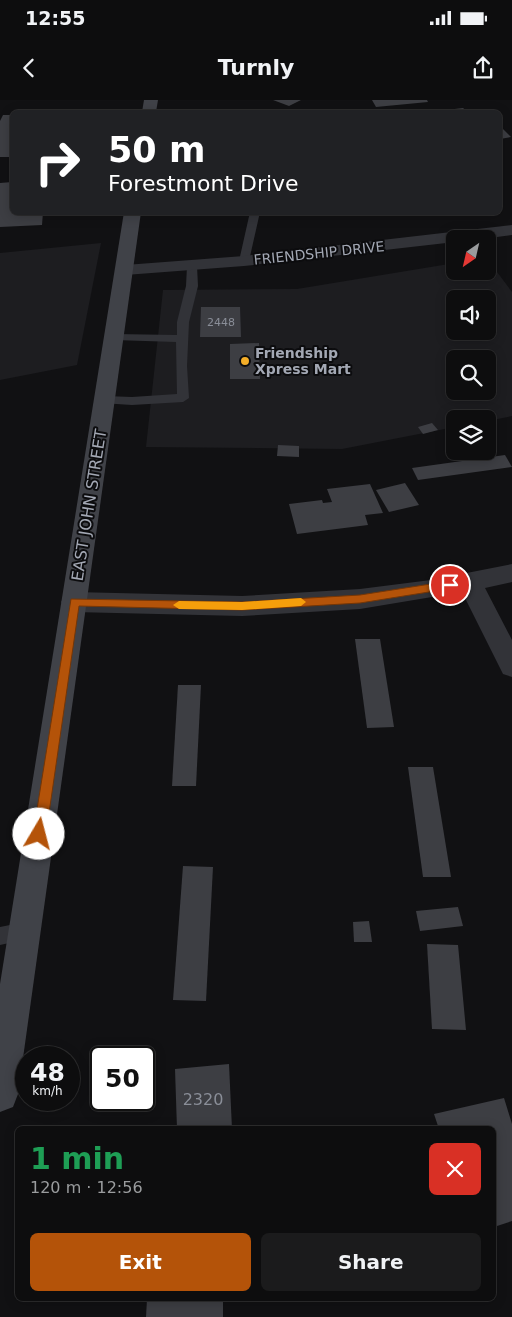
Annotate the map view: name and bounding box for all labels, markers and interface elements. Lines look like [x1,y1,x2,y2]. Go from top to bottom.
text: 12:55 [25,7,85,29]
icon: back [15,54,43,82]
icon: share [469,54,497,82]
text: Turnly [218,55,294,80]
icon: right [25,130,90,195]
text: 50 m [108,130,205,170]
text: Forestmont Drive [108,171,299,196]
north arrow [446,230,496,280]
map controls [446,230,496,460]
street label: FRIENDSHIP DRIVE [253,238,385,268]
button: sound [446,290,496,340]
house number: 2448 [207,316,235,329]
place label: Friendship Xpress Mart [255,345,351,377]
button: search [446,350,496,400]
marker: Friendship Xpress Mart [239,355,251,367]
button: layers [446,410,496,460]
street label: EAST JOHN STREET [68,427,110,582]
pin [429,564,471,606]
icon: arrive [436,571,464,599]
position arrow [12,807,64,859]
speed limit sign: 50 [90,1046,155,1111]
text: 48 [30,1058,65,1087]
text: km/h [32,1084,63,1098]
house number: 2320 [183,1090,223,1109]
text: 1 min [30,1141,124,1176]
button: close [429,1143,481,1195]
text: 120 m · 12:56 [30,1178,143,1197]
button: Exit [30,1233,251,1291]
button: Share [261,1233,481,1291]

